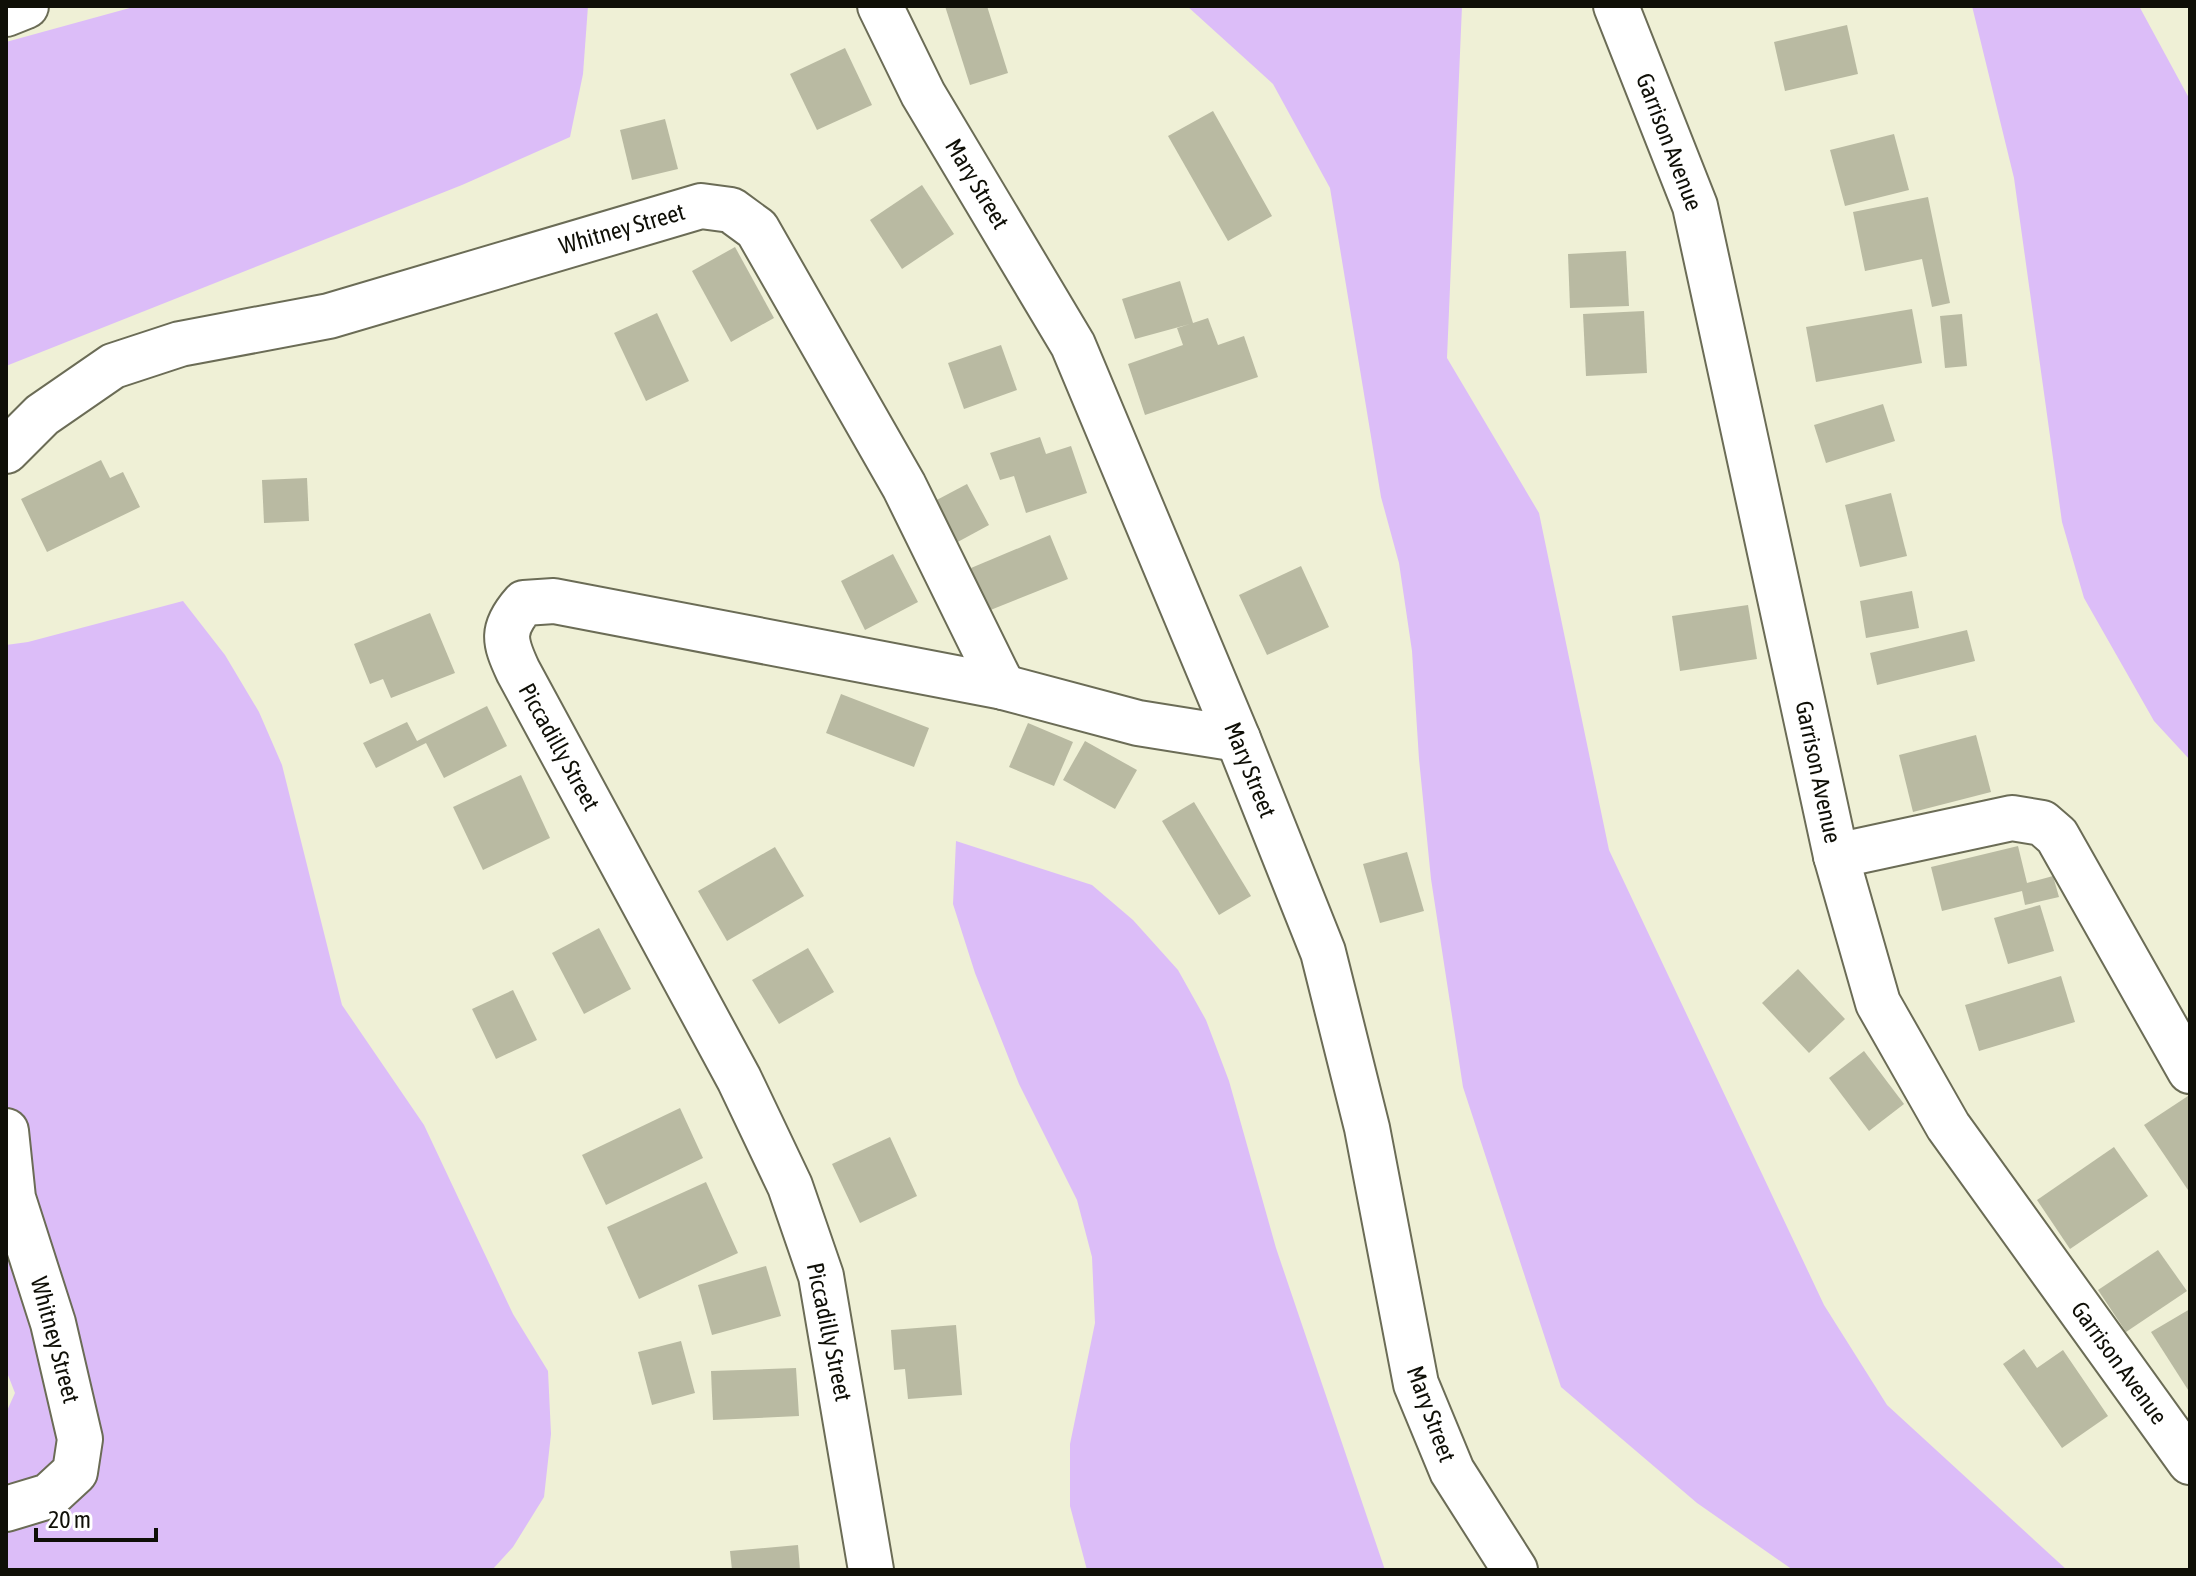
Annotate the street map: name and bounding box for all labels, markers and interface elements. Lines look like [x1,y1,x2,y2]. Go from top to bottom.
street label: Garrison Avenue [1631,69,1708,214]
street label: Mary Street [940,134,1015,234]
street label: Whitney Street [556,198,688,259]
street label: Piccadilly Street [513,679,605,815]
street label: Garrison Avenue [1790,698,1847,845]
street label: Mary Street [1219,718,1282,821]
street label: Piccadilly Street [802,1260,857,1404]
street label: Whitney Street [26,1274,85,1406]
street label: Garrison Avenue [2066,1296,2173,1429]
street label: Mary Street [1402,1362,1461,1466]
scale bar [36,1492,156,1542]
text: 20 m [48,1506,91,1533]

